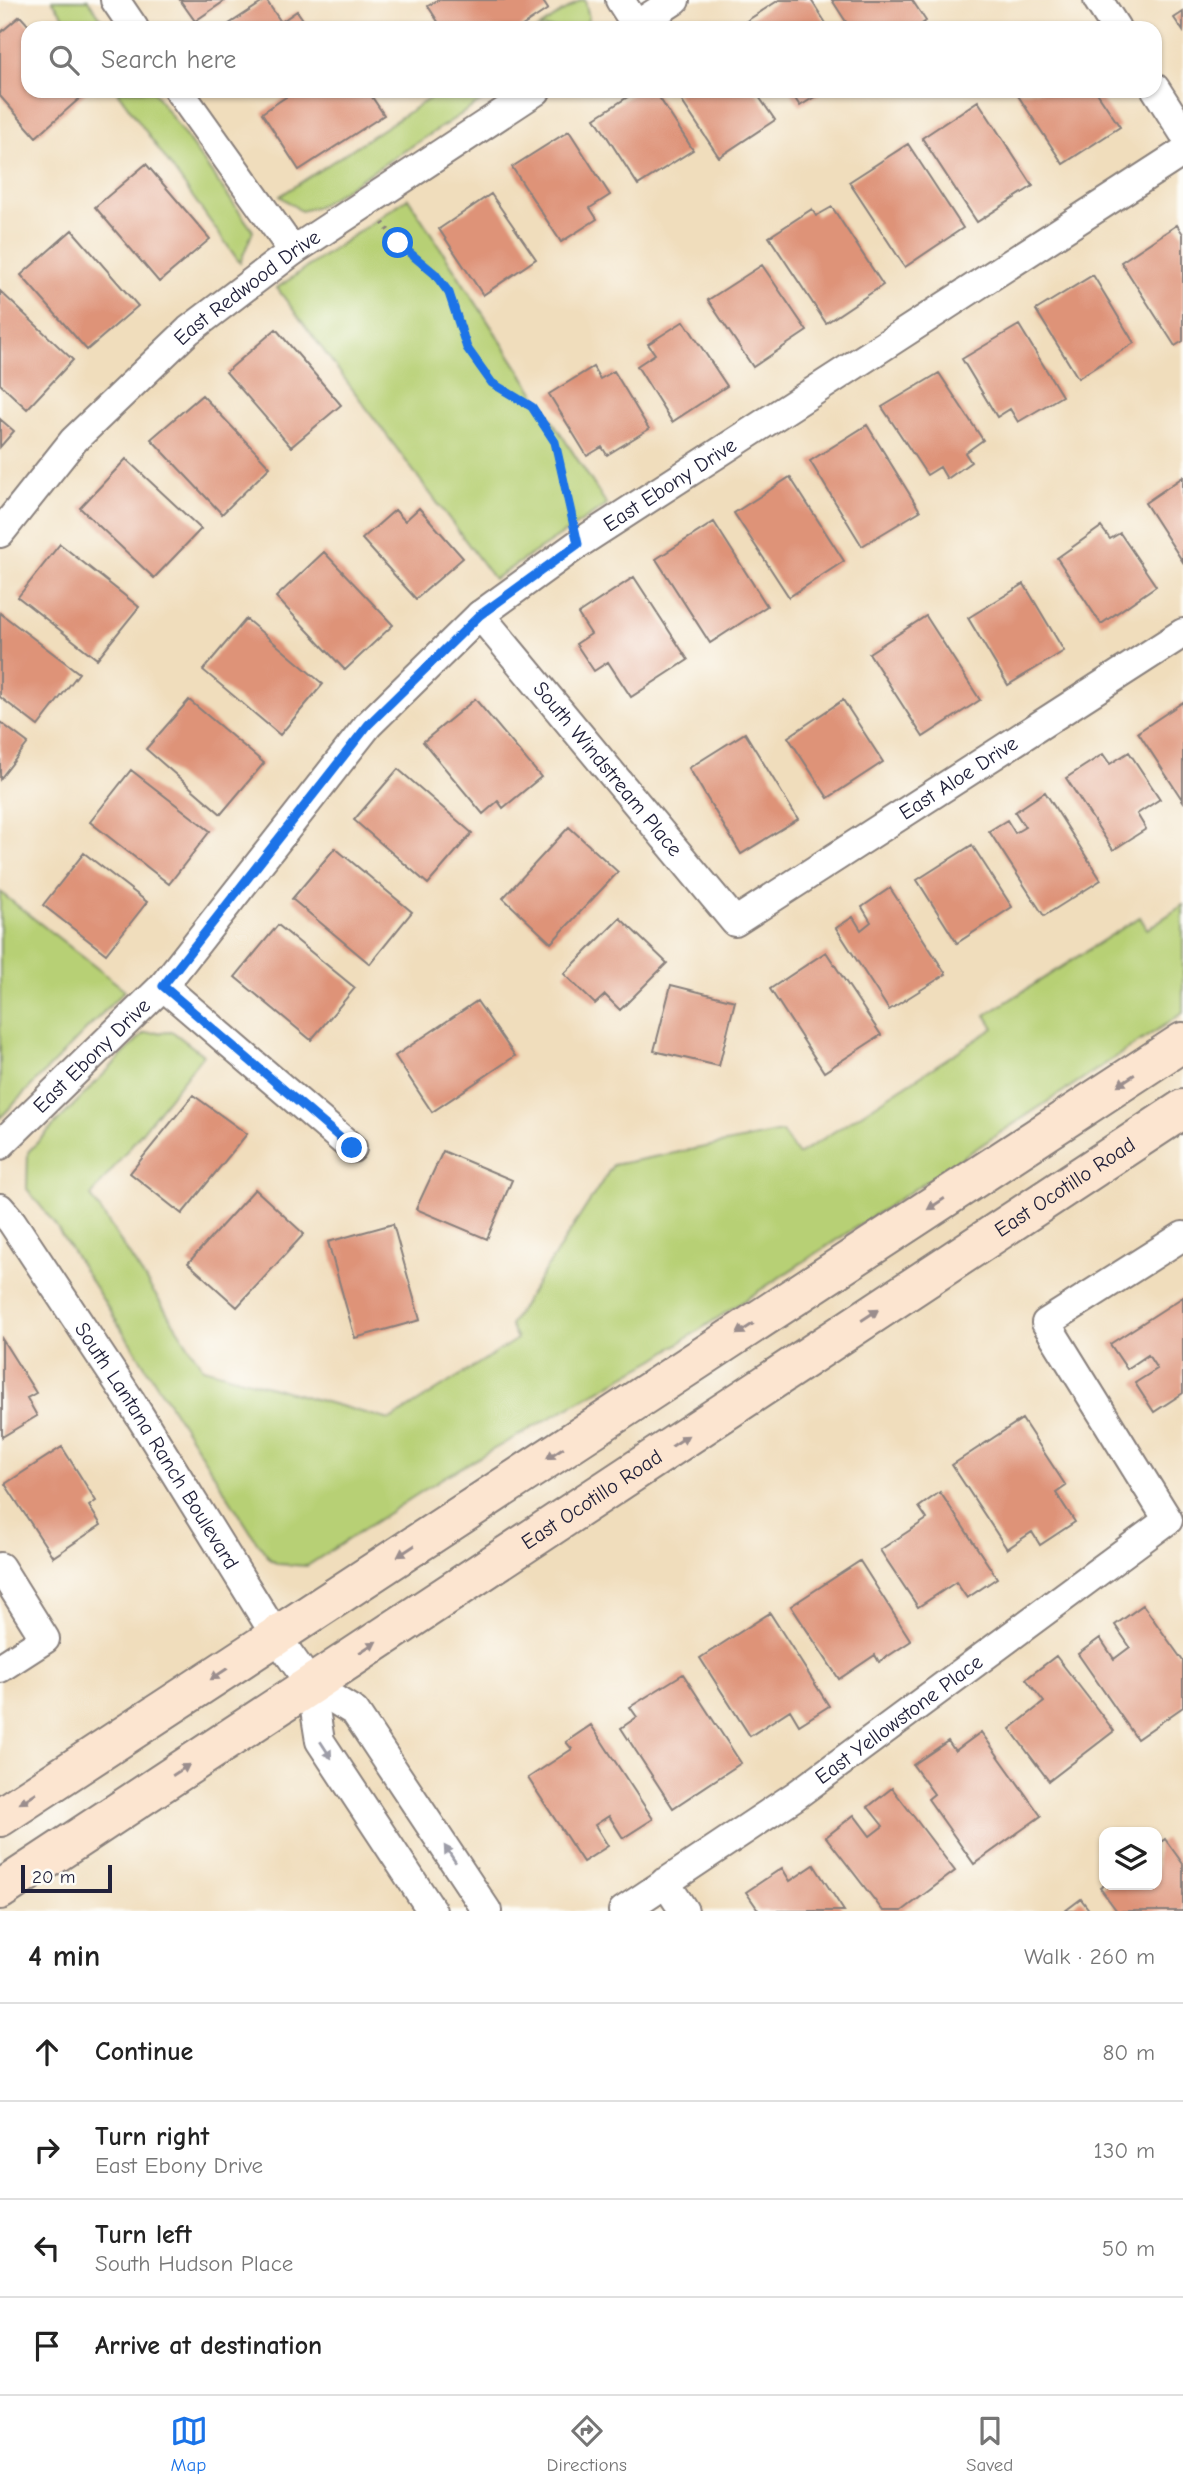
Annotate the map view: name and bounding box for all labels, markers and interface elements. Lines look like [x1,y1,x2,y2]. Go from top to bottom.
search box [21,21,1162,98]
icon: search [45,41,83,79]
text: Search here [101,45,236,75]
street label: East Redwood Drive [169,225,325,350]
route start [382,227,413,258]
street label: East Ebony Drive [599,433,741,536]
street label: South Windstream Place [528,677,687,861]
street label: East Aloe Drive [895,731,1022,825]
street label: East Ebony Drive [28,993,155,1118]
one-way arrow [1116,1073,1136,1086]
route end [336,1132,367,1163]
street label: East Ocotillo Road [990,1132,1140,1242]
one-way arrow [926,1197,945,1210]
one-way arrow [860,1309,880,1322]
street label: South Lantana Ranch Boulevard [70,1318,244,1574]
one-way arrow [735,1322,755,1335]
one-way arrow [671,1434,689,1448]
street label: East Ocotillo Road [517,1444,666,1554]
one-way arrow [545,1447,565,1460]
one-way arrow [397,1544,416,1557]
one-way arrow [358,1641,377,1654]
street label: East Yellowstone Place [810,1649,987,1789]
one-way arrow [210,1667,228,1681]
one-way arrow [319,1741,332,1760]
one-way arrow [172,1763,190,1777]
one-way arrow [19,1792,38,1805]
map controls [1099,1827,1162,1890]
button: layers [1099,1827,1162,1890]
one-way arrow [443,1844,456,1864]
scale bar [21,1862,112,1894]
text: 20 m [32,1866,76,1888]
text: 4 min [28,1939,100,1974]
text: Walk · 260 m [1024,1943,1155,1970]
icon: ahead [28,2033,66,2071]
text: Continue [95,2037,193,2067]
text: 80 m [1102,2039,1155,2066]
text: Turn right [95,2122,209,2152]
icon: right [28,2131,66,2169]
text: 130 m [1094,2137,1155,2164]
text: East Ebony Drive [95,2152,263,2179]
text: Turn left [95,2220,192,2250]
icon: left [28,2229,66,2267]
text: 50 m [1102,2235,1155,2262]
text: South Hudson Place [95,2250,293,2277]
icon: arrive [28,2327,66,2365]
text: Arrive at destination [95,2331,322,2361]
tab: Map [170,2412,208,2476]
tab: Directions [547,2412,627,2476]
tab: Saved [966,2412,1013,2476]

